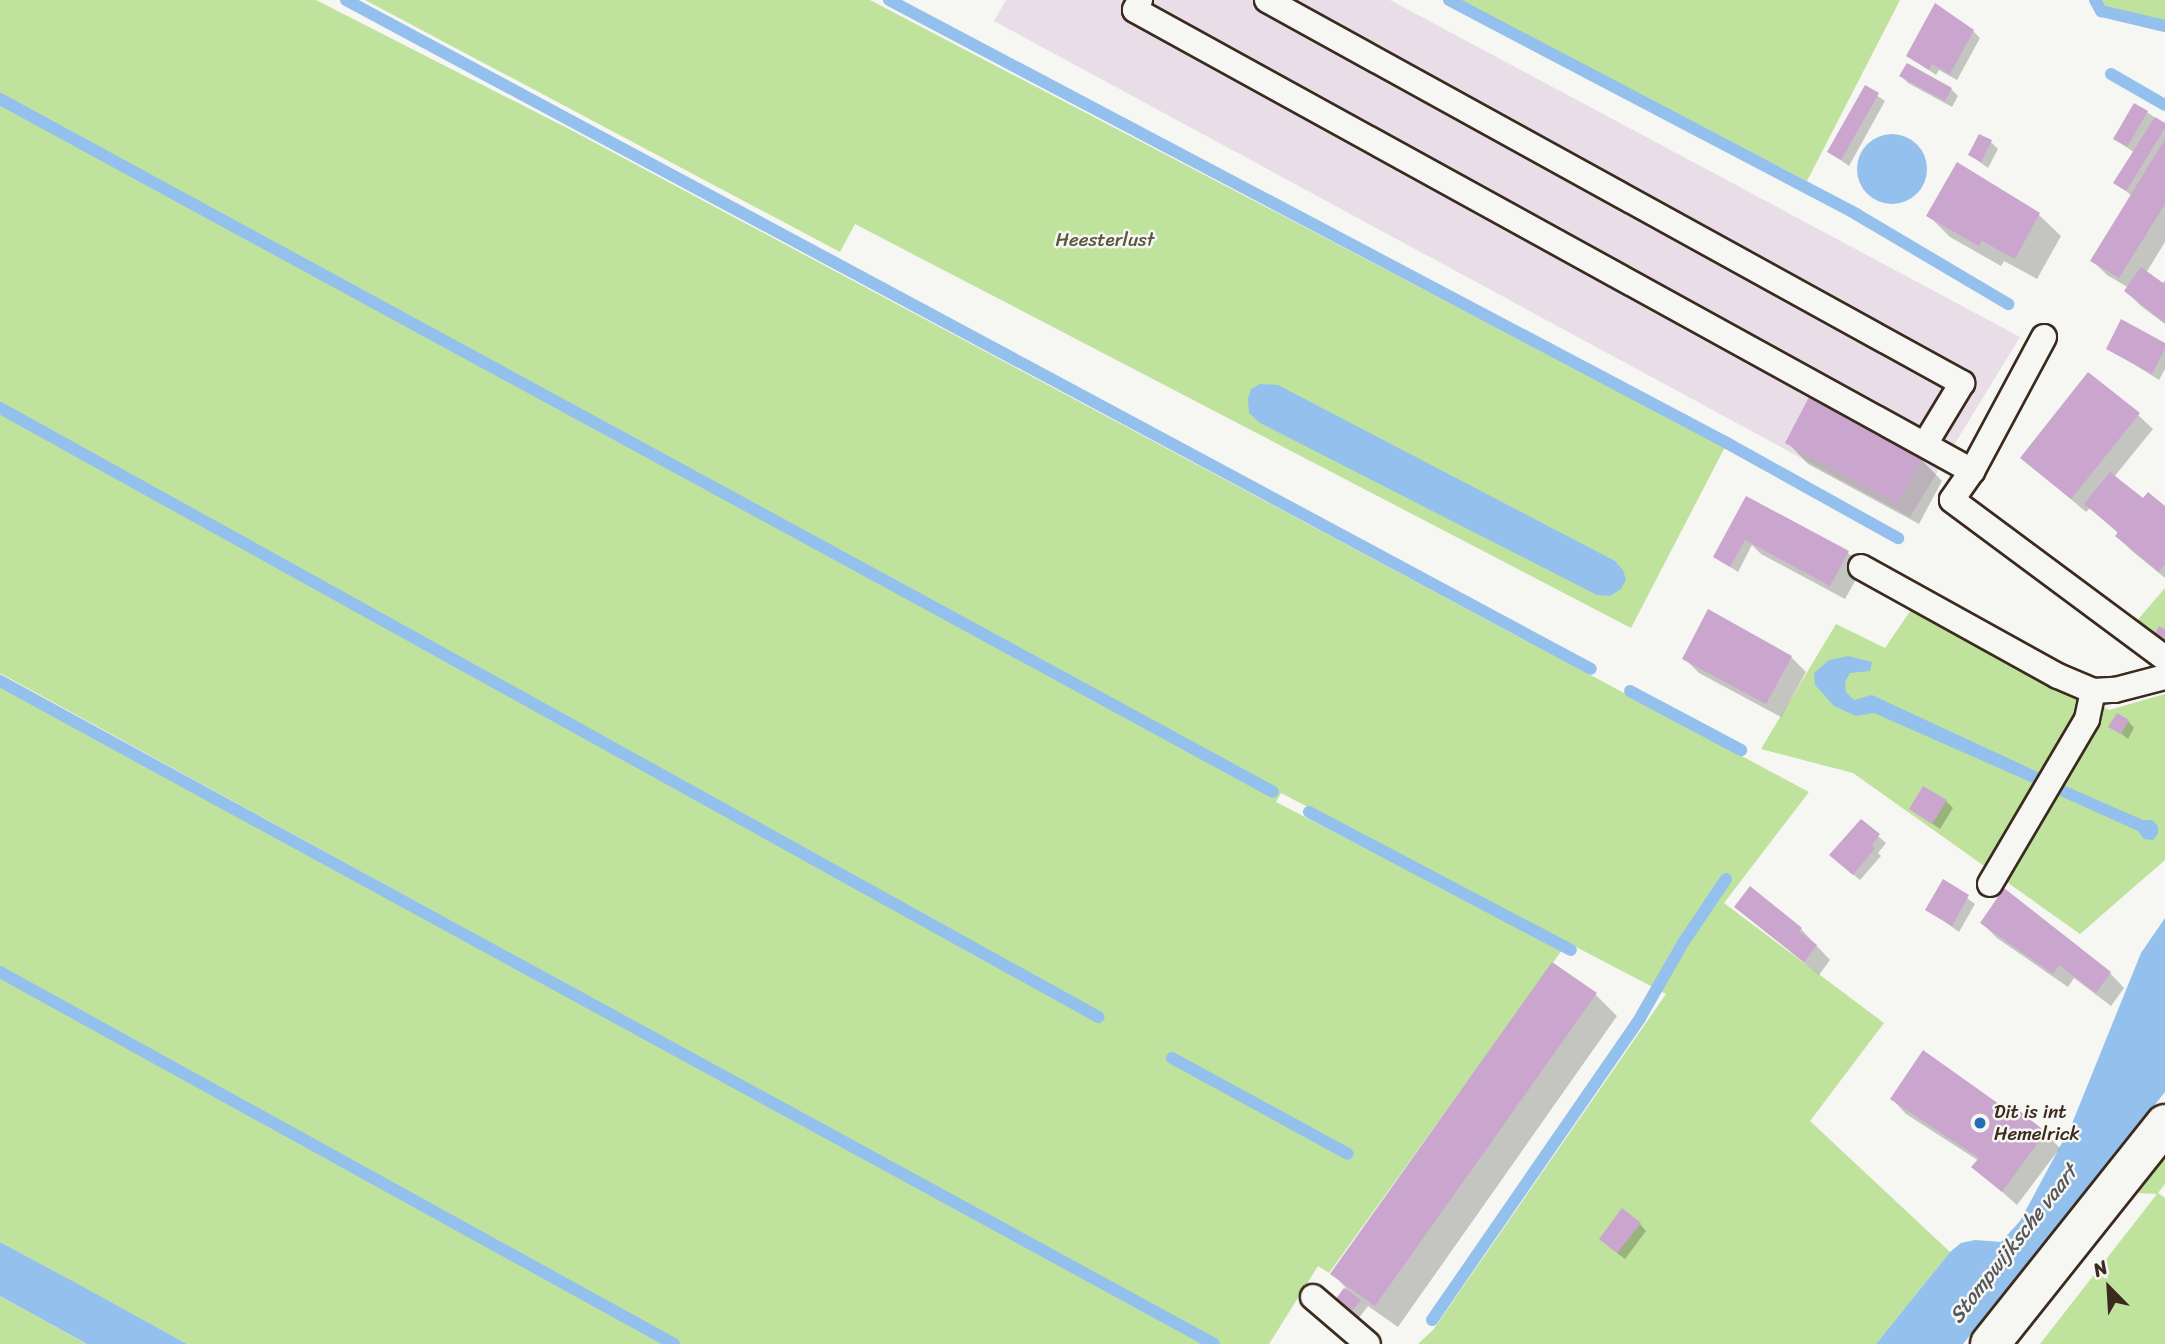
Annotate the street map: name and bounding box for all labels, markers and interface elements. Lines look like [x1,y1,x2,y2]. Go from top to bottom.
park label: Heesterlust [1056,229,1154,251]
place label: Dit is int Hemelrick [1994,1101,2080,1145]
marker: Dit is int Hemelrick [1972,1115,1988,1131]
water label: Stompwijksche vaart [1944,1160,2082,1328]
text: N [2088,1251,2113,1286]
north arrow [2074,1253,2144,1323]

